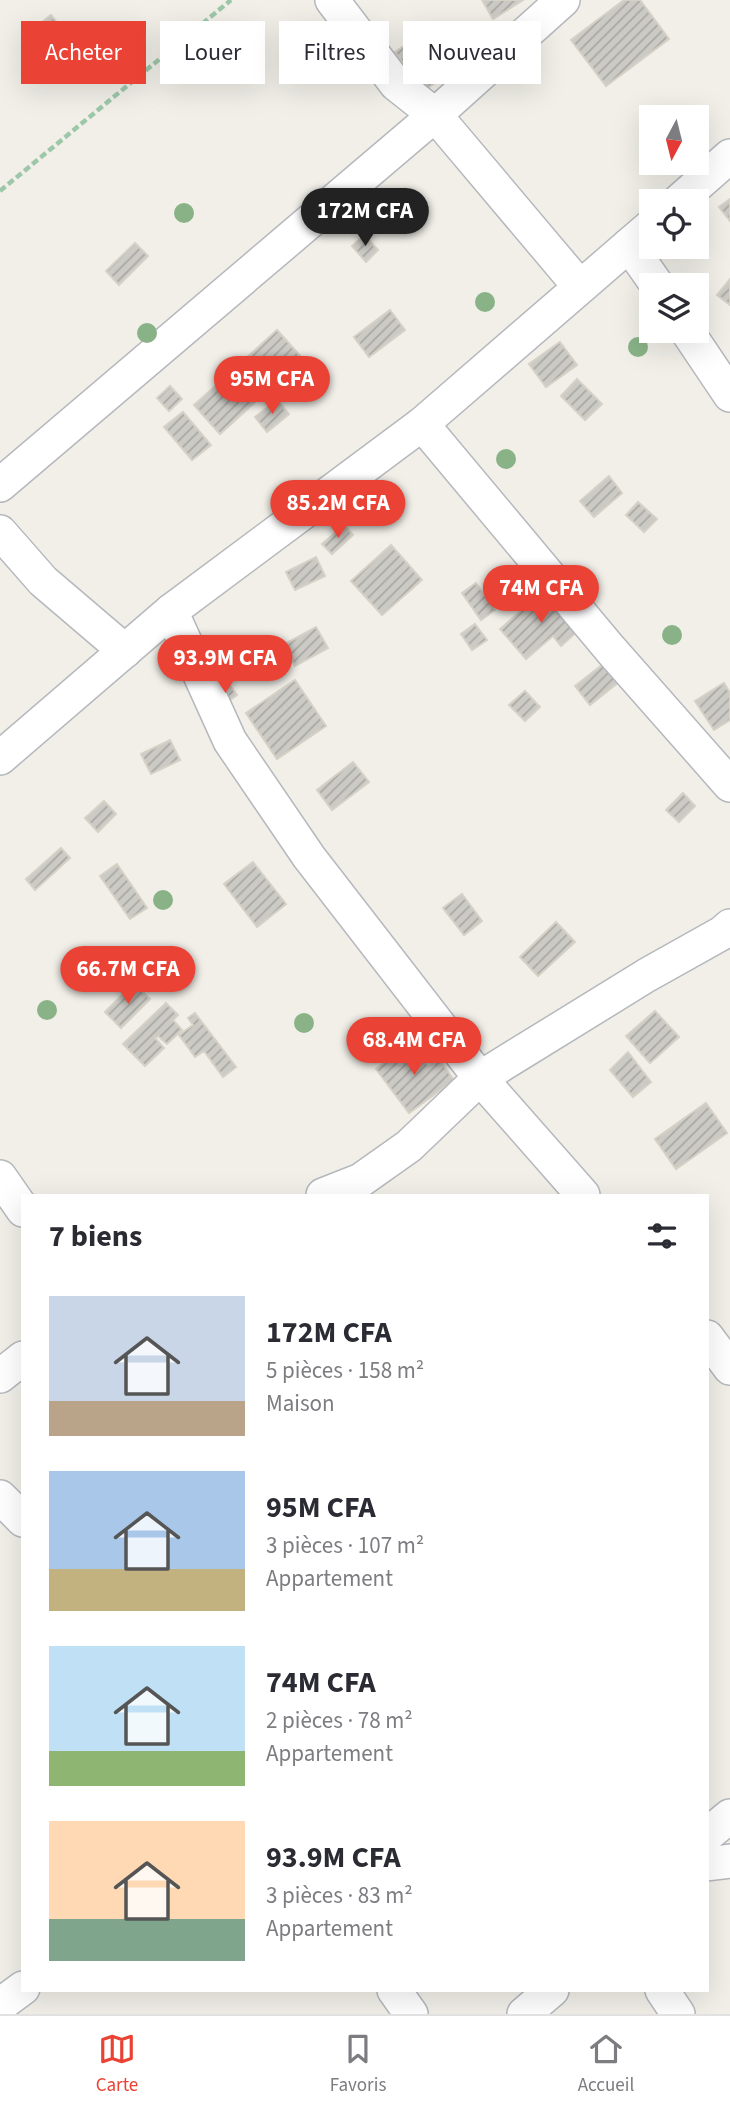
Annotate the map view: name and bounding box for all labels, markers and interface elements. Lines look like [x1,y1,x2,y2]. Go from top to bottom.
chip: Acheter [21,21,146,84]
chip: Louer [160,21,265,84]
chip: Filtres [279,21,389,84]
chip: Nouveau [403,21,541,84]
north arrow [639,105,709,175]
map controls [639,105,709,343]
pin: 172M CFA [293,188,437,248]
button: locate [639,189,709,259]
text: 172M CFA [317,194,413,227]
button: layers [639,273,709,343]
pin: 95M CFA [207,356,337,416]
text: 95M CFA [230,362,314,395]
pin: 85.2M CFA [258,480,418,540]
text: 85.2M CFA [286,486,390,519]
pin: 74M CFA [476,566,606,625]
text: 74M CFA [499,571,583,604]
pin: 93.9M CFA [145,636,305,695]
text: 93.9M CFA [173,641,277,674]
pin: 66.7M CFA [48,946,208,1006]
text: 66.7M CFA [76,952,180,985]
pin: 68.4M CFA [334,1018,494,1077]
text: 68.4M CFA [362,1023,466,1056]
text: 7 biens [49,1215,142,1258]
icon: filters [643,1217,681,1255]
text: 172M CFA [266,1311,392,1354]
icon: home [105,1324,189,1408]
text: 5 pièces · 158 m² [266,1354,424,1387]
text: Maison [266,1387,335,1420]
text: 95M CFA [266,1486,376,1529]
icon: home [105,1499,189,1583]
text: 3 pièces · 107 m² [266,1529,424,1562]
text: Appartement [266,1562,393,1595]
text: 74M CFA [266,1661,376,1704]
icon: home [105,1674,189,1758]
text: 2 pièces · 78 m² [266,1704,413,1737]
text: Appartement [266,1737,393,1770]
text: 93.9M CFA [266,1836,401,1879]
icon: home [105,1849,189,1933]
text: 3 pièces · 83 m² [266,1879,413,1912]
text: Appartement [266,1912,393,1945]
tab: Carte [96,2030,138,2099]
tab: Favoris [330,2030,386,2099]
tab: Accueil [578,2030,634,2099]

